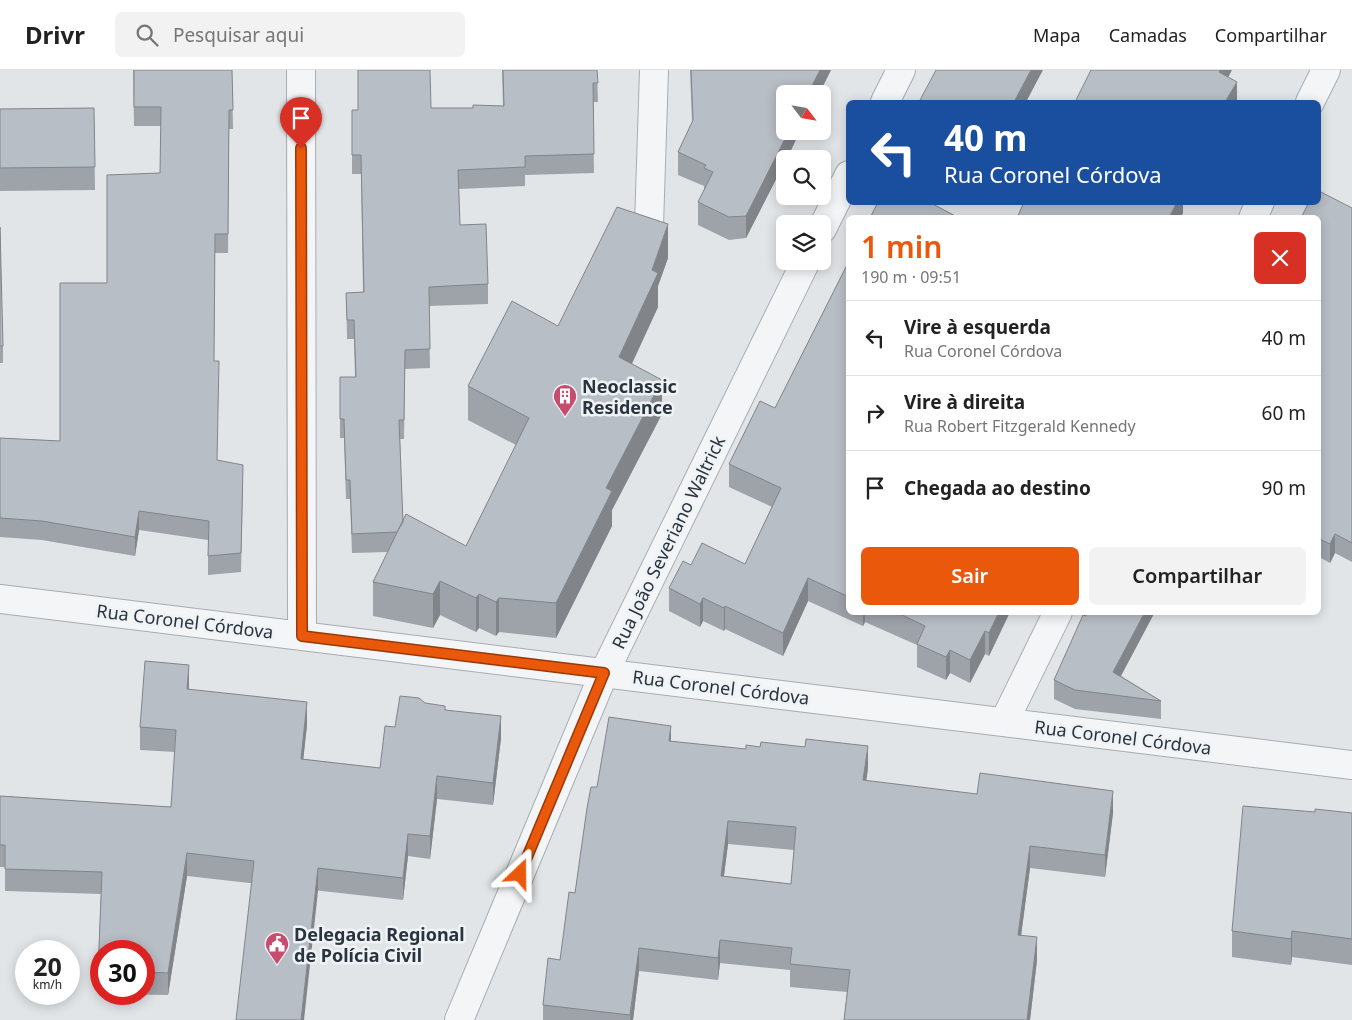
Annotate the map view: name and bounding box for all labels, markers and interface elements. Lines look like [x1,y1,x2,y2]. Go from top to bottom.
search box [115,12,465,57]
text: Drivr [25,18,85,51]
icon: search [133,21,161,49]
text: Pesquisar aqui [173,22,304,48]
text: Mapa [1033,23,1081,47]
text: Camadas [1109,23,1187,47]
text: Compartilhar [1215,23,1327,47]
north arrow [776,85,831,140]
map controls [776,85,831,270]
pin [280,97,322,148]
icon: arrive [287,104,315,132]
text: 40 m [944,114,1027,161]
icon: left [861,120,926,185]
button: search [776,150,831,205]
text: Rua Coronel Córdova [944,159,1162,189]
button: layers [776,215,831,270]
text: 1 min [861,226,942,267]
button: close [1254,232,1306,284]
text: 190 m · 09:51 [861,266,961,288]
text: Vire à esquerda [904,314,1051,340]
icon: left [861,324,889,352]
text: 40 m [1262,325,1306,351]
text: Rua Coronel Córdova [904,340,1062,362]
place label: Neoclassic Residence [582,374,677,419]
building icon: Neoclassic Residence [552,383,578,417]
text: Vire à direita [904,389,1025,415]
icon: right [861,399,889,427]
text: 60 m [1262,400,1306,426]
text: Rua Robert Fitzgerald Kennedy [904,415,1136,437]
street label: Rua João Severiano Waltrick [606,431,730,653]
icon: arrive [861,474,889,502]
text: Chegada ao destino [904,475,1091,501]
text: 90 m [1262,475,1306,501]
button: Sair [861,547,1079,605]
button: Compartilhar [1089,547,1306,605]
street label: Rua Coronel Córdova [95,598,275,644]
street label: Rua Coronel Córdova [631,664,811,710]
street label: Rua Coronel Córdova [1033,714,1213,760]
position arrow [493,847,545,899]
place label: Delegacia Regional de Polícia Civil [294,922,465,967]
public building icon: Delegacia Regional de Polícia Civil [264,931,290,965]
speed limit sign: 30 [90,940,155,1005]
text: 20 [33,949,62,983]
text: km/h [33,976,62,993]

